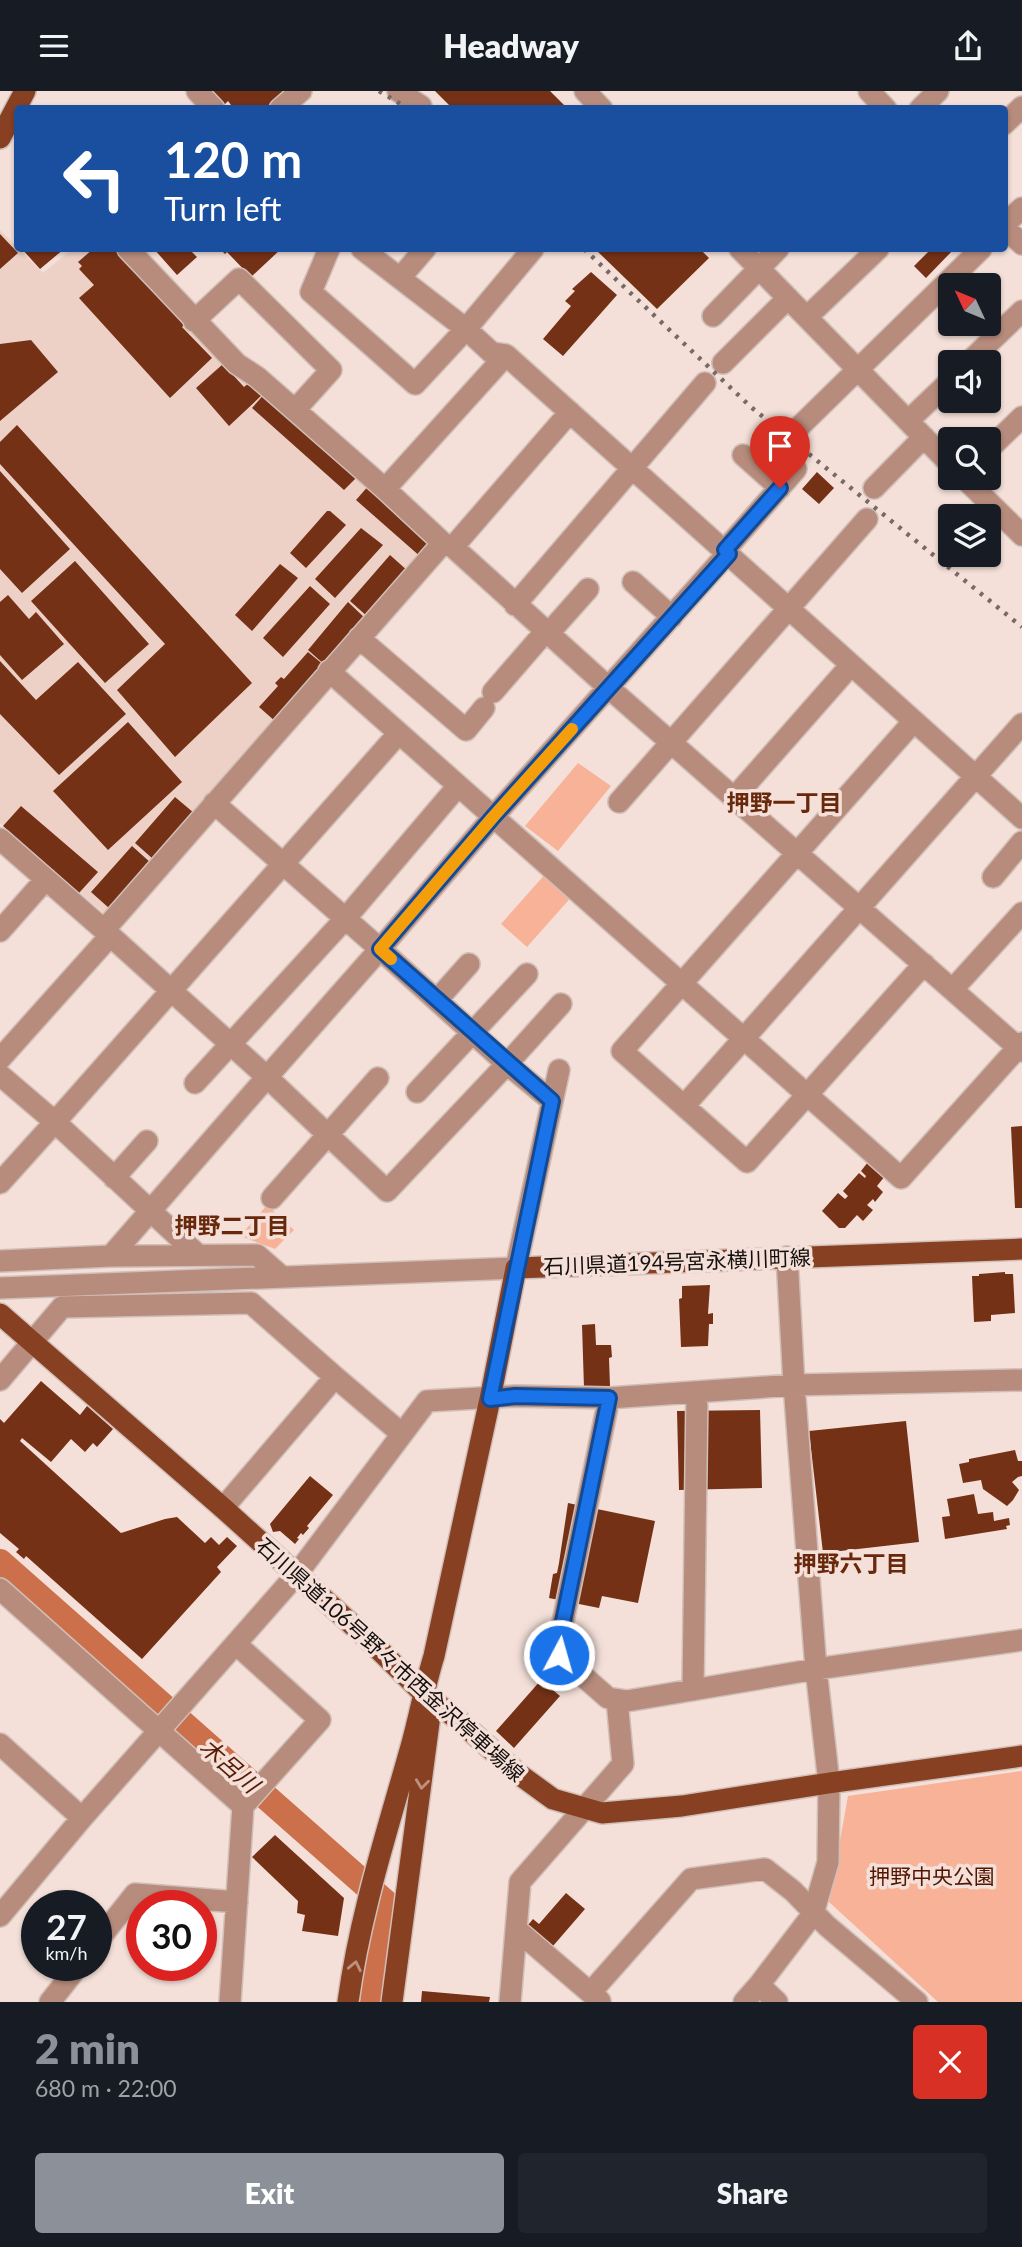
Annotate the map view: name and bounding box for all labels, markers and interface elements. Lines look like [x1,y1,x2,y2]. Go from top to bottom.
text: Headway [443,26,579,65]
icon: menu [35,27,73,65]
icon: share [949,27,987,65]
text: 120 m [164,130,302,188]
icon: left [49,133,140,224]
text: Turn left [164,189,281,228]
north arrow [938,273,1001,336]
map controls [938,273,1001,567]
button: sound [938,350,1001,413]
pin [750,416,810,488]
icon: arrive [761,427,799,465]
button: search [938,427,1001,490]
button: layers [938,504,1001,567]
district label: 押野一丁目 [727,788,842,816]
district label: 押野二丁目 [175,1211,290,1239]
street label: 石川県道194号宮永横川町線 [543,1244,811,1278]
street label: 石川県道106号野々市西金沢停車場線 [252,1532,530,1786]
district label: 押野六丁目 [794,1549,909,1577]
position arrow [522,1618,596,1692]
water label: 木呂川 [195,1732,267,1800]
one-way arrow [415,1778,430,1790]
park label: 押野中央公園 [869,1863,995,1888]
speed limit sign: 30 [126,1890,217,1981]
text: 27 [46,1905,87,1947]
text: km/h [45,1942,88,1964]
one-way arrow [346,1960,361,1972]
text: 2 min [35,2023,140,2073]
button: close [913,2025,987,2099]
text: 680 m · 22:00 [35,2074,177,2102]
button: Exit [35,2153,504,2233]
button: Share [518,2153,987,2233]

